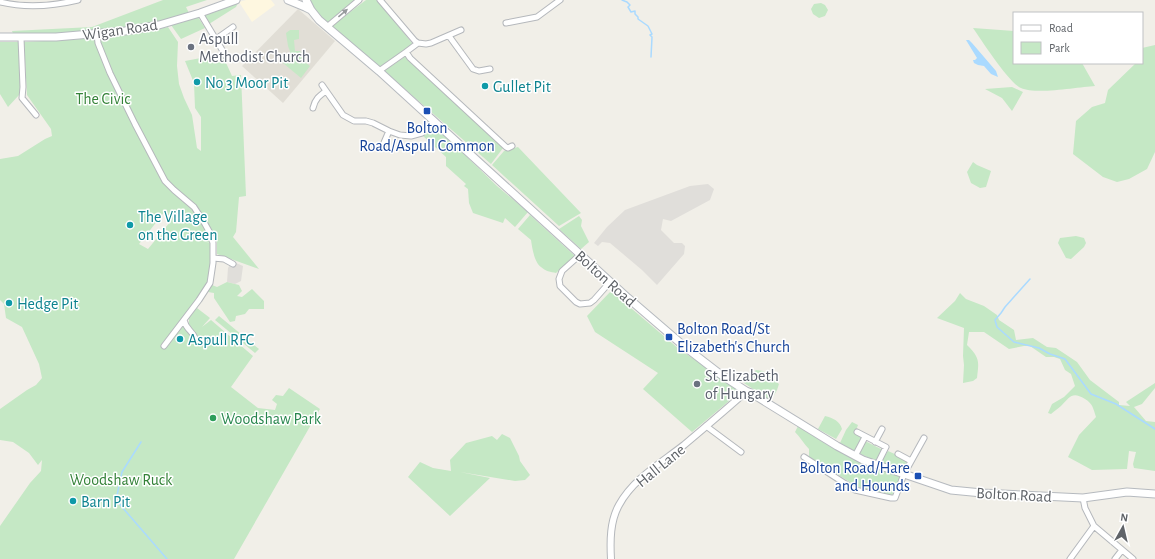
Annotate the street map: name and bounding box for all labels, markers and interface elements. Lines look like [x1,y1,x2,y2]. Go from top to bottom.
one-way arrow [337,9,348,18]
legend [1013,12,1143,64]
street label: Wigan Road [82,17,159,43]
text: Road [1049,22,1073,34]
place label: Aspull Methodist Church [199,31,310,65]
marker: Aspull Methodist Church [186,42,196,52]
text: Park [1049,42,1070,54]
place label: No 3 Moor Pit [205,75,288,91]
marker: No 3 Moor Pit [192,77,202,87]
place label: Gullet Pit [493,79,551,95]
marker: Gullet Pit [480,81,490,91]
park label: The Civic [76,91,131,107]
marker: Bolton Road/Aspull Common [422,106,432,116]
place label: Bolton Road/Aspull Common [359,120,495,154]
place label: The Village on the Green [138,209,217,243]
marker: The Village on the Green [125,220,135,230]
street label: Bolton Road [572,248,639,310]
place label: Hedge Pit [17,296,78,312]
marker: Hedge Pit [4,298,14,308]
place label: Bolton Road/St Elizabeth's Church [677,321,790,355]
place label: Aspull RFC [188,332,254,348]
marker: Bolton Road/St Elizabeth's Church [664,332,674,342]
marker: Aspull RFC [175,334,185,344]
place label: St Elizabeth of Hungary [705,368,779,403]
marker: St Elizabeth of Hungary [692,379,702,389]
place label: Woodshaw Park [221,411,322,427]
marker: Woodshaw Park [208,413,218,423]
street label: Hall Lane [633,441,688,490]
place label: Bolton Road/Hare and Hounds [799,460,910,494]
marker: Bolton Road/Hare and Hounds [913,471,923,481]
park label: Woodshaw Ruck [70,472,173,488]
street label: Bolton Road [976,485,1052,505]
place label: Barn Pit [81,494,130,510]
marker: Barn Pit [68,496,78,506]
north arrow [1103,507,1143,547]
text: N [1120,512,1129,524]

